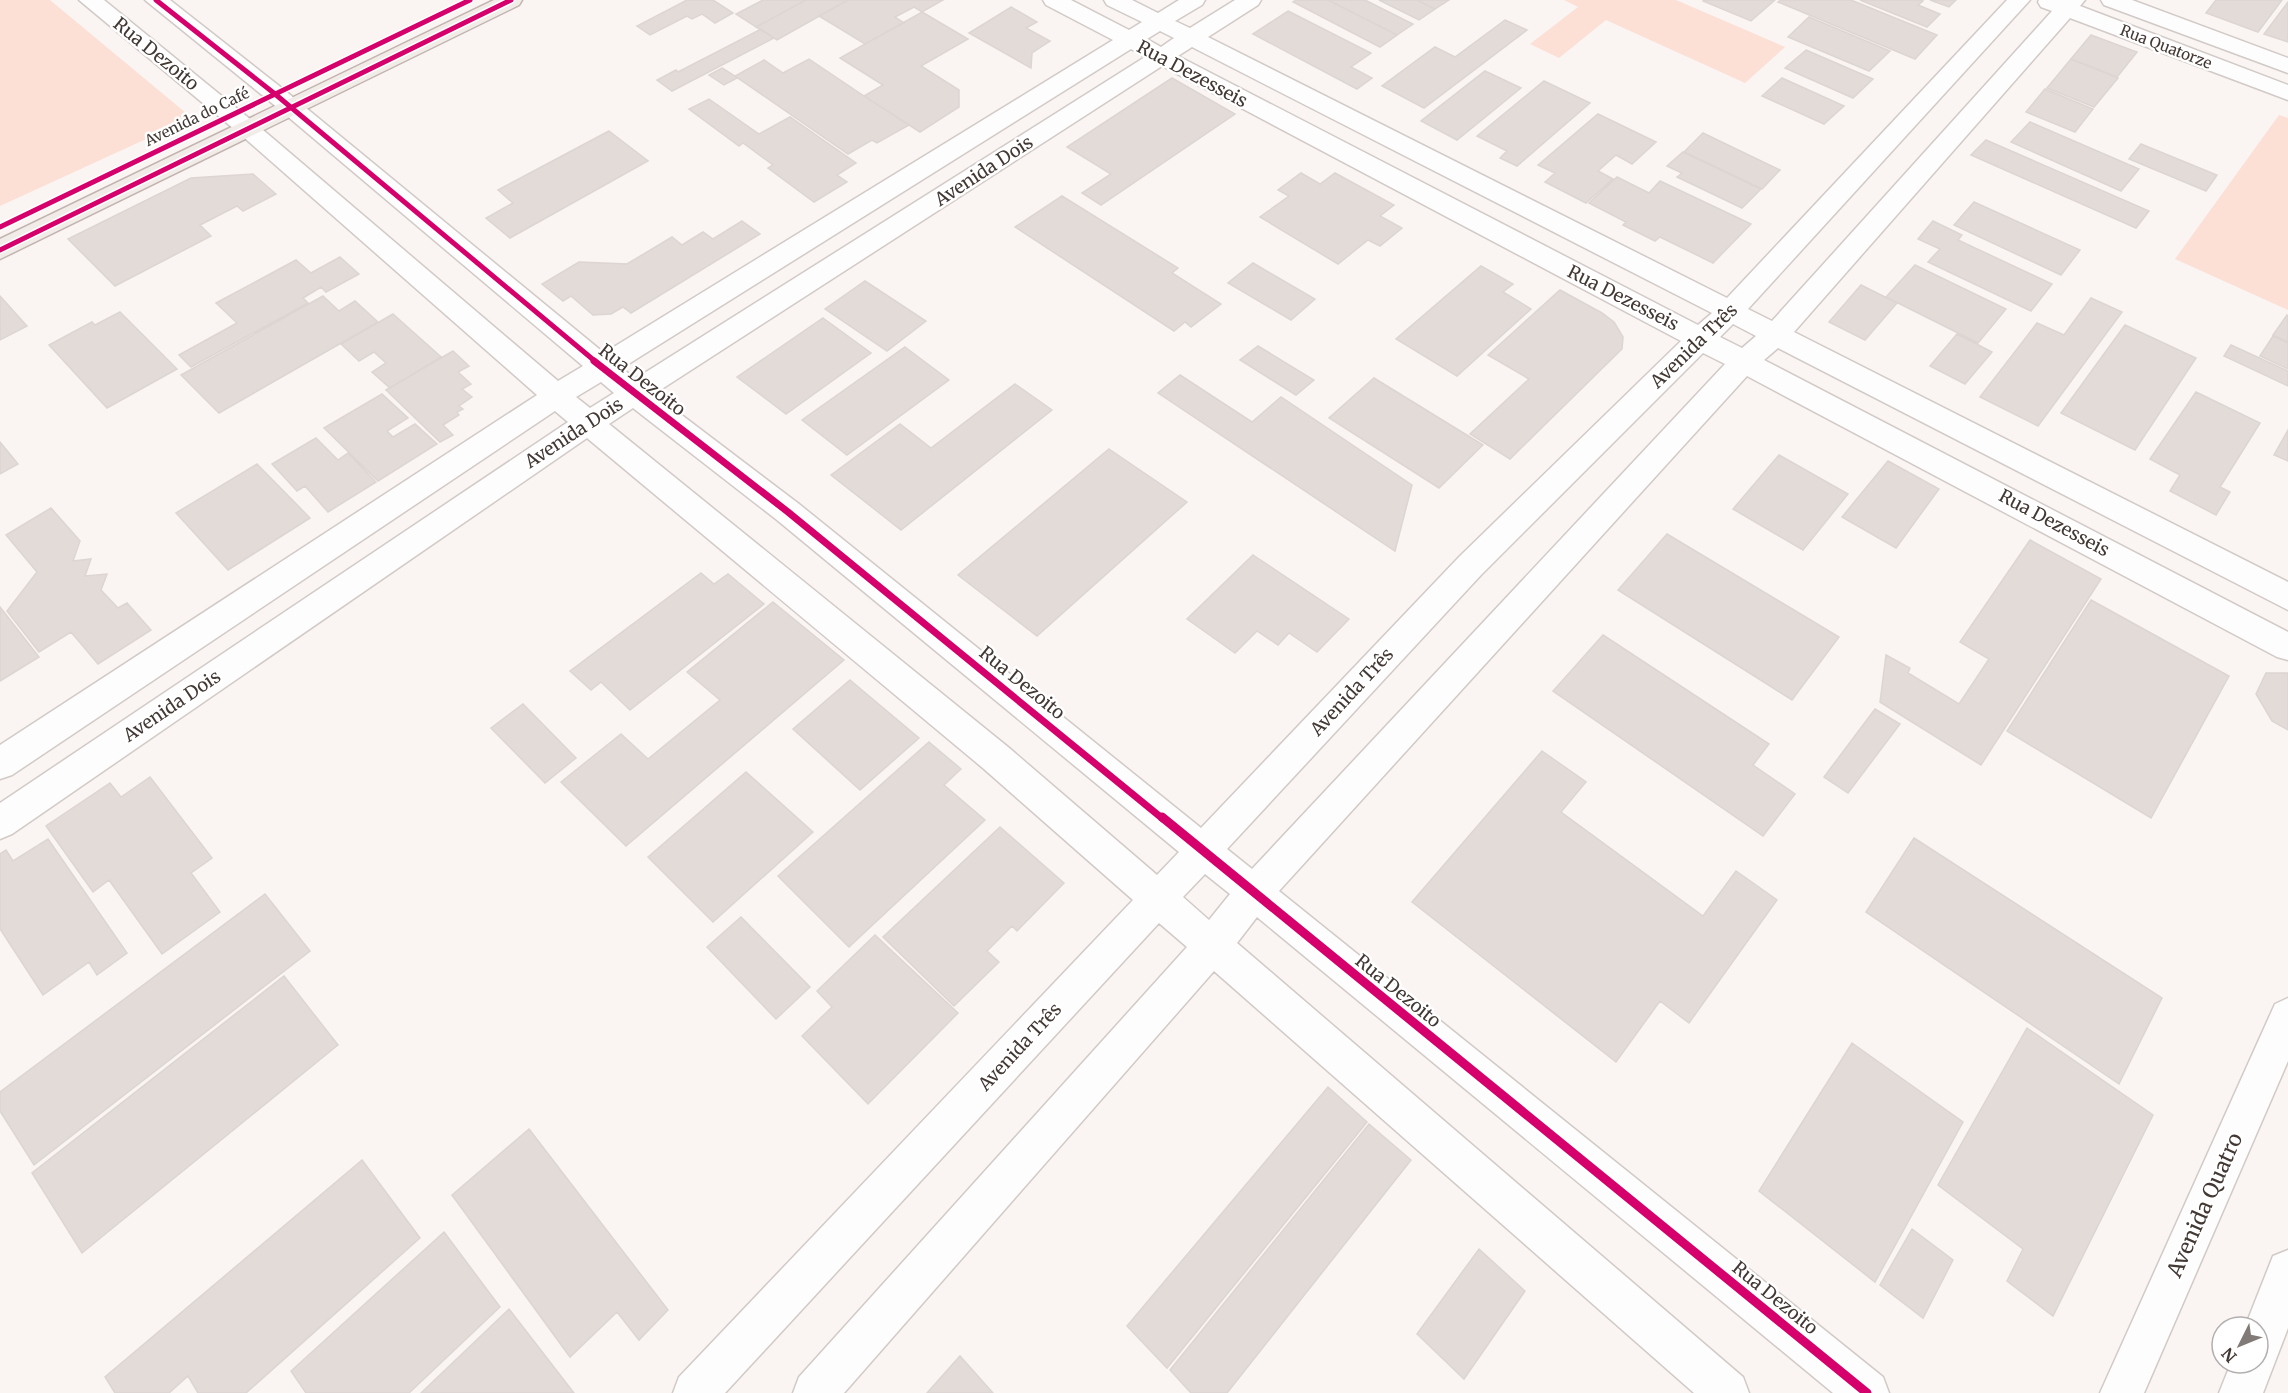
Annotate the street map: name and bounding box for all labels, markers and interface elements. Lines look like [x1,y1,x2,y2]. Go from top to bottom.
street label: Rua Dezoito [109,12,204,95]
street label: Rua Quatorze [2118,20,2215,73]
street label: Rua Dezesseis [1133,35,1252,112]
street label: Avenida do Café [140,83,252,151]
street label: Avenida Dois [929,130,1037,211]
street label: Rua Dezesseis [1564,260,1683,336]
street label: Avenida Três [1645,298,1742,394]
street label: Rua Dezoito [594,339,690,421]
street label: Avenida Dois [519,392,627,473]
street label: Rua Dezesseis [1995,484,2114,561]
street label: Rua Dezoito [975,641,1070,724]
street label: Avenida Três [1304,643,1398,741]
street label: Avenida Dois [118,664,225,747]
street label: Rua Dezoito [1351,949,1446,1032]
street label: Avenida Três [972,998,1066,1096]
street label: Avenida Quatro [2160,1128,2248,1282]
street label: Rua Dezoito [1728,1256,1823,1339]
north arrow [2210,1315,2270,1375]
text: N [2217,1344,2241,1367]

